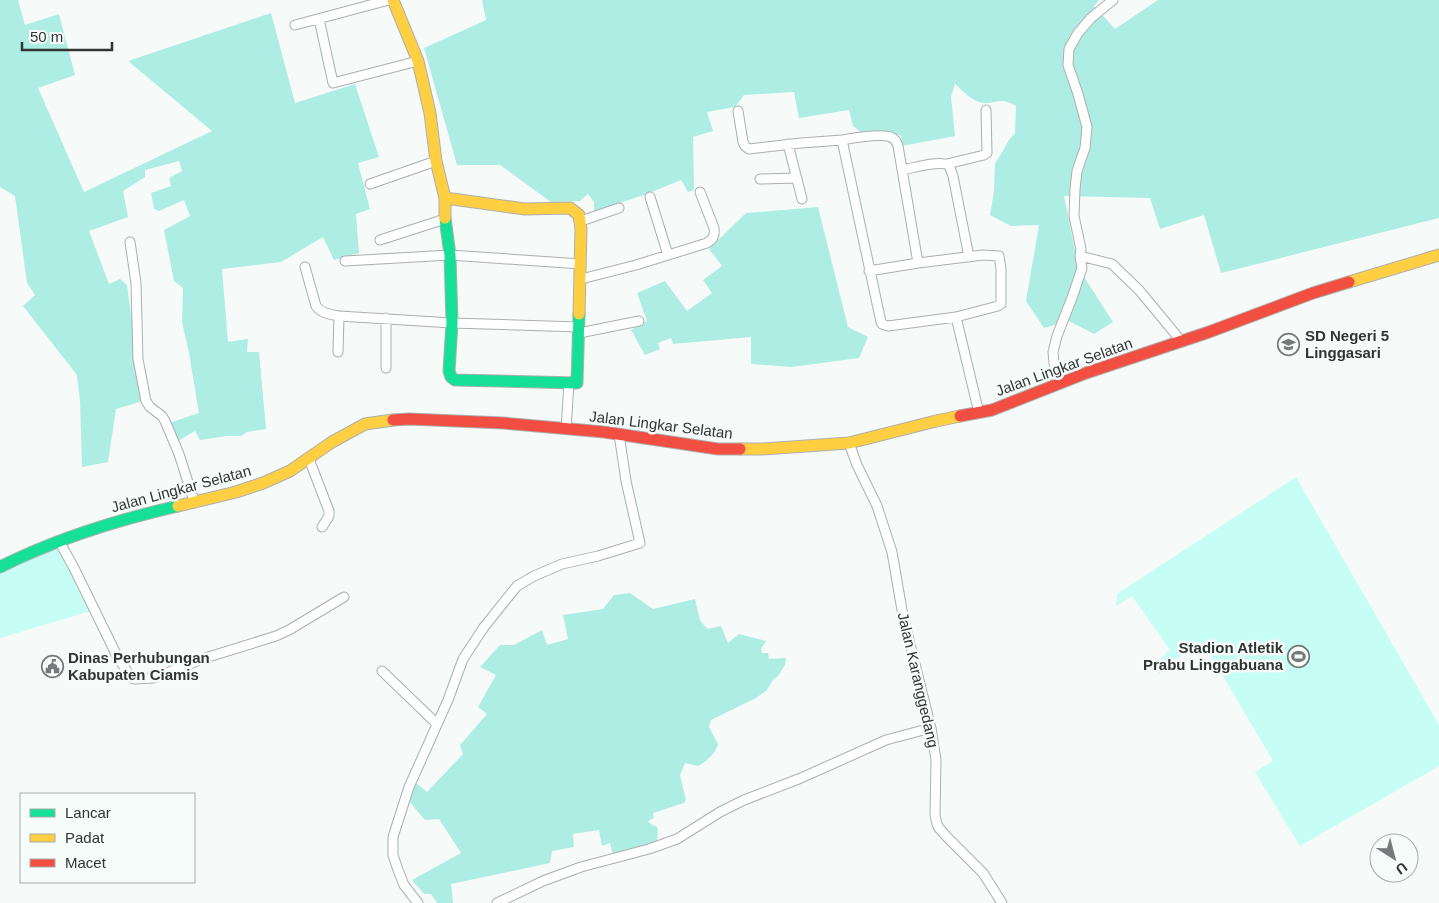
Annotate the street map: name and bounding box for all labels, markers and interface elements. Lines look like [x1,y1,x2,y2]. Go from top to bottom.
scale bar [22,20,112,52]
text: 50 m [30,28,63,45]
place label: SD Negeri 5 Linggasari [1305,327,1389,361]
school or university icon: SD Negeri 5 Linggasari [1277,333,1301,357]
street label: Jalan Lingkar Selatan [993,334,1135,399]
street label: Jalan Lingkar Selatan [588,407,734,442]
street label: Jalan Lingkar Selatan [109,462,253,515]
street label: Jalan Karanggedang [895,611,942,749]
place label: Stadion Atletik Prabu Linggabuana [1143,639,1284,673]
sports icon: Stadion Atletik Prabu Linggabuana [1287,645,1311,669]
place label: Dinas Perhubungan Kabupaten Ciamis [68,649,210,683]
public building icon: Dinas Perhubungan Kabupaten Ciamis [40,655,64,679]
legend [20,793,195,883]
text: Lancar [65,804,111,821]
text: Padat [65,829,105,846]
north arrow [1369,833,1419,883]
text: Macet [65,854,107,871]
text: U [1393,859,1410,878]

